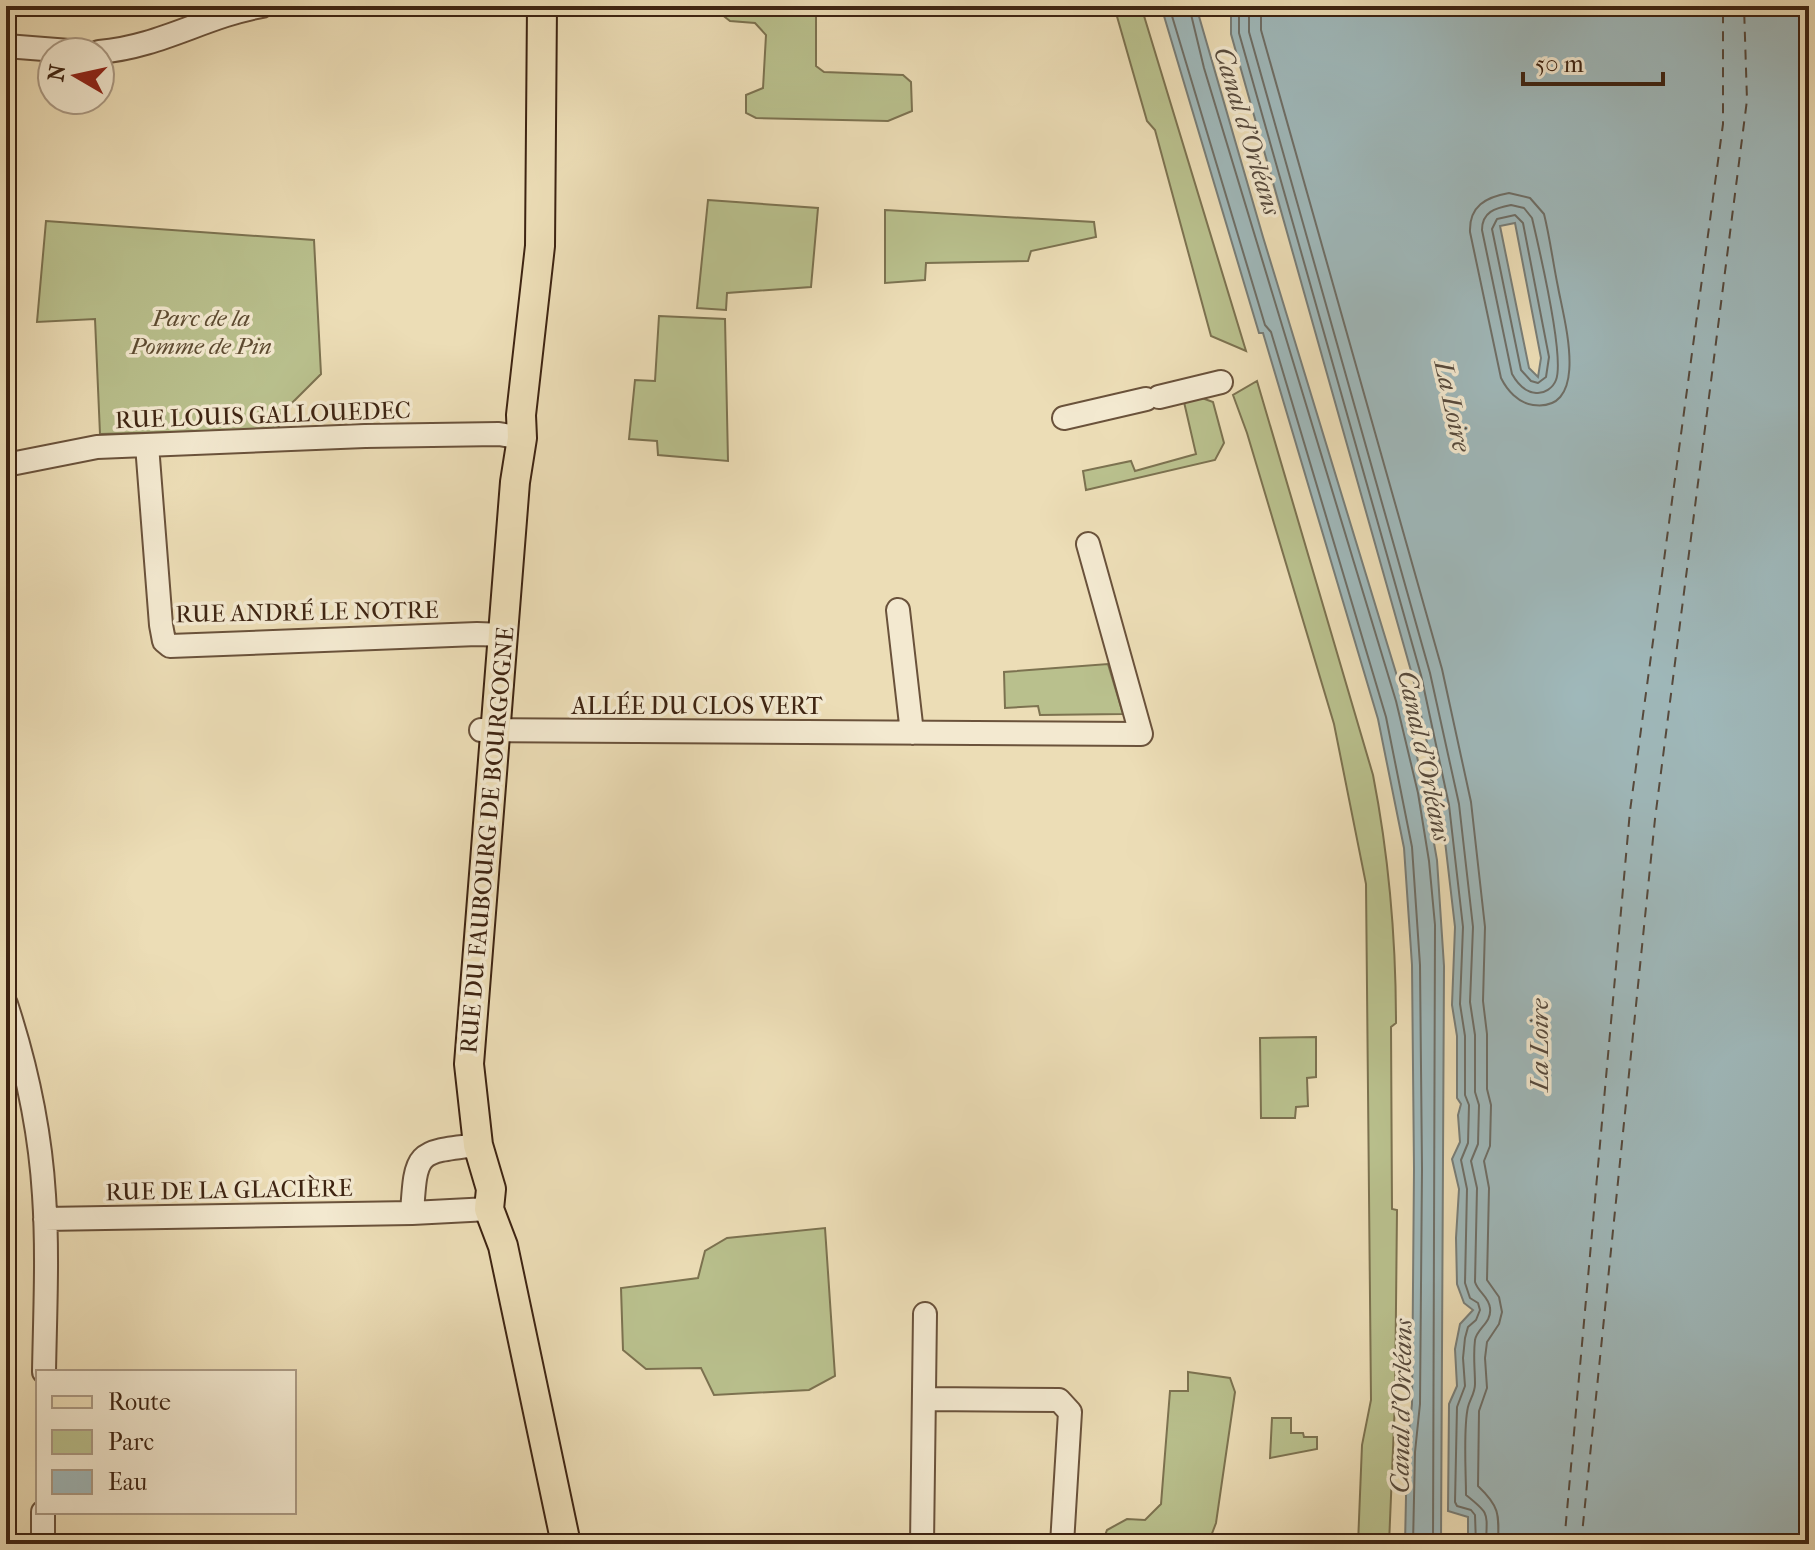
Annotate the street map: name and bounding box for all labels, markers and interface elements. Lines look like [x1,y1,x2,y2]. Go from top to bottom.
north arrow [36,36,116,116]
scale bar [1523,36,1663,86]
water label: Canal d'Orléans [1207,43,1288,220]
text: 50 m [1535,50,1584,78]
text: N [43,62,71,83]
park label: Parc de la Pomme de Pin [129,304,272,360]
water label: La Loire [1427,356,1478,456]
street label: RUE LOUIS GALLOUEDEC [115,396,411,434]
street label: RUE ANDRÉ LE NOTRE [175,595,439,628]
street label: RUE DU FAUBOURG DE BOURGOGNE [454,626,520,1054]
water label: Canal d'Orléans [1391,668,1458,846]
street label: ALLÉE DU CLOS VERT [570,691,823,720]
water label: La Loire [1524,997,1555,1093]
street label: RUE DE LA GLACIÈRE [105,1173,353,1206]
water label: Canal d'Orléans [1384,1318,1419,1493]
legend [36,1370,296,1514]
text: Route [108,1388,171,1416]
text: Parc [108,1428,154,1456]
text: Eau [108,1468,148,1496]

